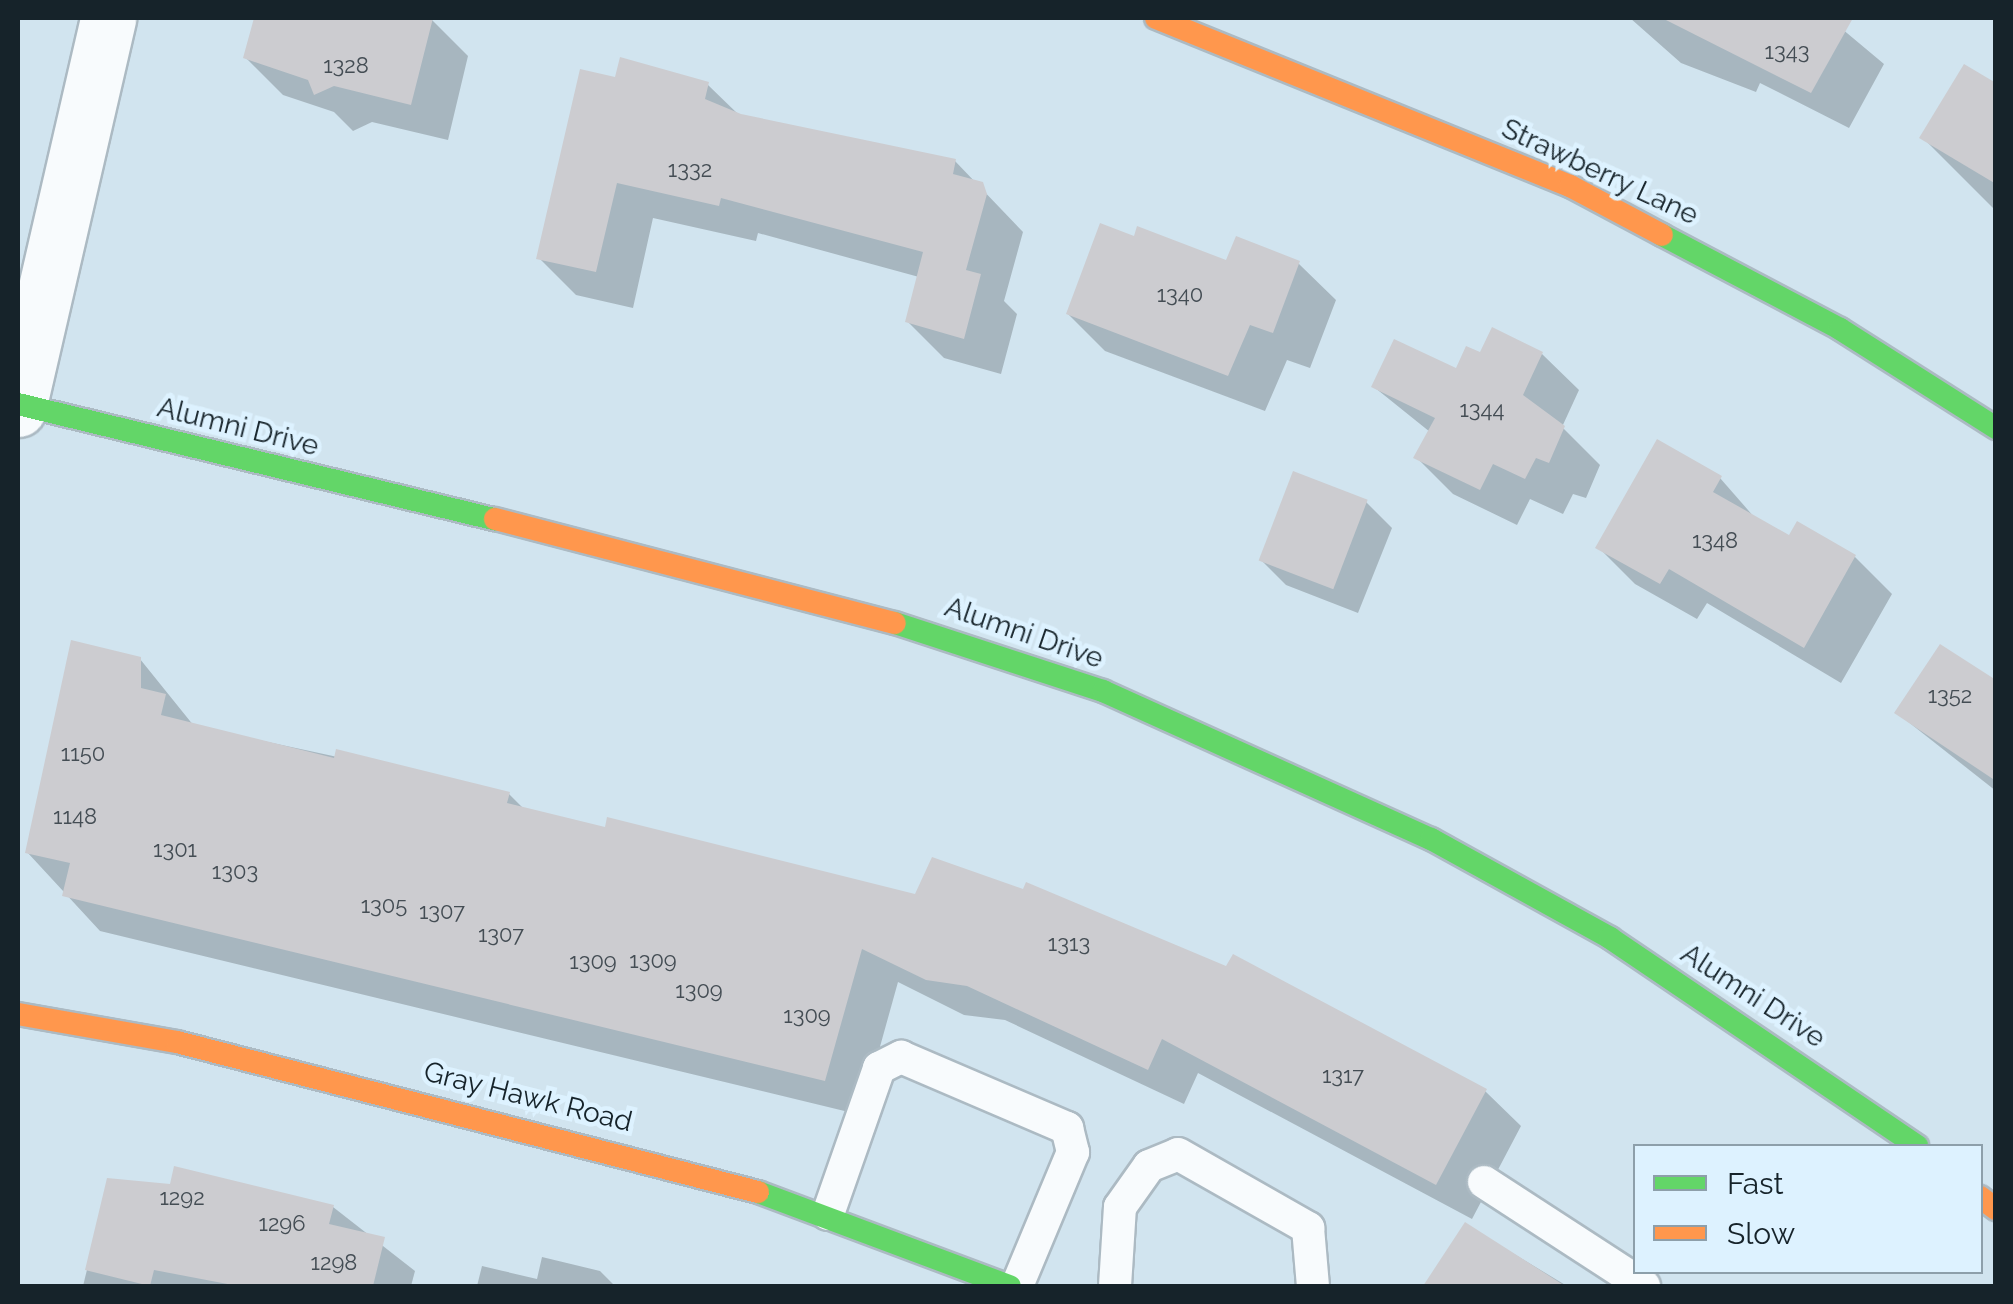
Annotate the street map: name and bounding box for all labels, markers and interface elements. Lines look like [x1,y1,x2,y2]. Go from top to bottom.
house number: 1343 [1765,39,1809,65]
house number: 1328 [323,53,369,79]
street label: Strawberry Lane [1496,112,1704,232]
house number: 1332 [668,157,712,183]
house number: 1340 [1157,282,1203,308]
street label: Alumni Drive [154,391,322,463]
house number: 1344 [1459,397,1505,423]
house number: 1348 [1692,528,1738,554]
street label: Alumni Drive [940,590,1108,676]
house number: 1352 [1928,683,1972,709]
house number: 1150 [61,741,105,767]
house number: 1148 [53,804,97,830]
house number: 1301 [153,837,197,863]
house number: 1303 [212,859,258,885]
house number: 1305 [361,893,407,919]
house number: 1307 [419,899,465,925]
house number: 1307 [478,922,524,948]
house number: 1313 [1048,931,1090,957]
street label: Alumni Drive [1675,937,1831,1055]
house number: 1309 [629,948,677,974]
house number: 1309 [569,949,617,975]
house number: 1309 [675,978,723,1004]
house number: 1309 [783,1003,831,1029]
street label: Gray Hawk Road [420,1055,636,1139]
house number: 1317 [1322,1063,1364,1089]
legend [1633,1144,1983,1274]
text: Fast [1727,1166,1784,1201]
house number: 1292 [159,1185,205,1211]
house number: 1296 [258,1211,306,1237]
text: Slow [1727,1216,1795,1251]
house number: 1298 [311,1250,357,1276]

